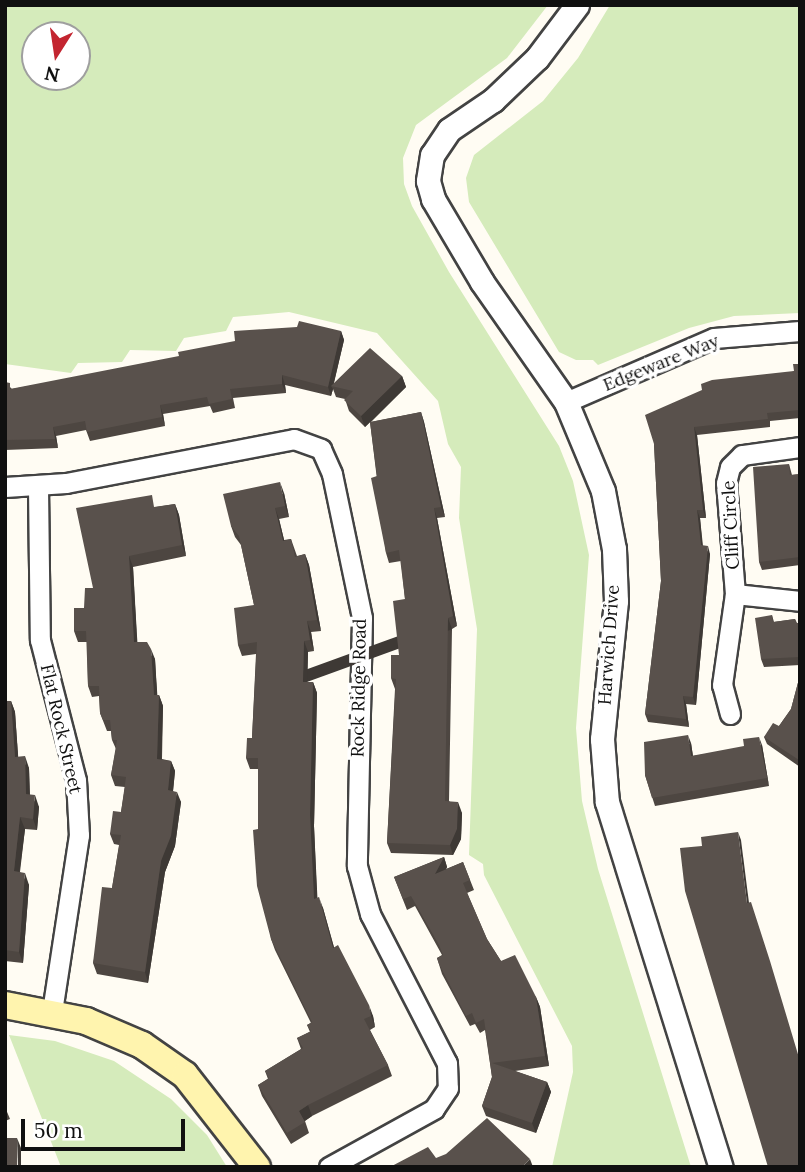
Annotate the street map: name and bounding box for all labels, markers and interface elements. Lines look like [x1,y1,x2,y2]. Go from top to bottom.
north arrow [21,21,91,91]
text: N [42,61,62,88]
street label: Edgeware Way [600,330,722,396]
street label: Cliff Circle [718,480,744,570]
street label: Harwich Drive [594,584,624,706]
street label: Rock Ridge Road [347,618,371,758]
street label: Flat Rock Street [36,662,86,796]
scale bar [24,1106,189,1150]
text: 50 m [34,1117,83,1144]

